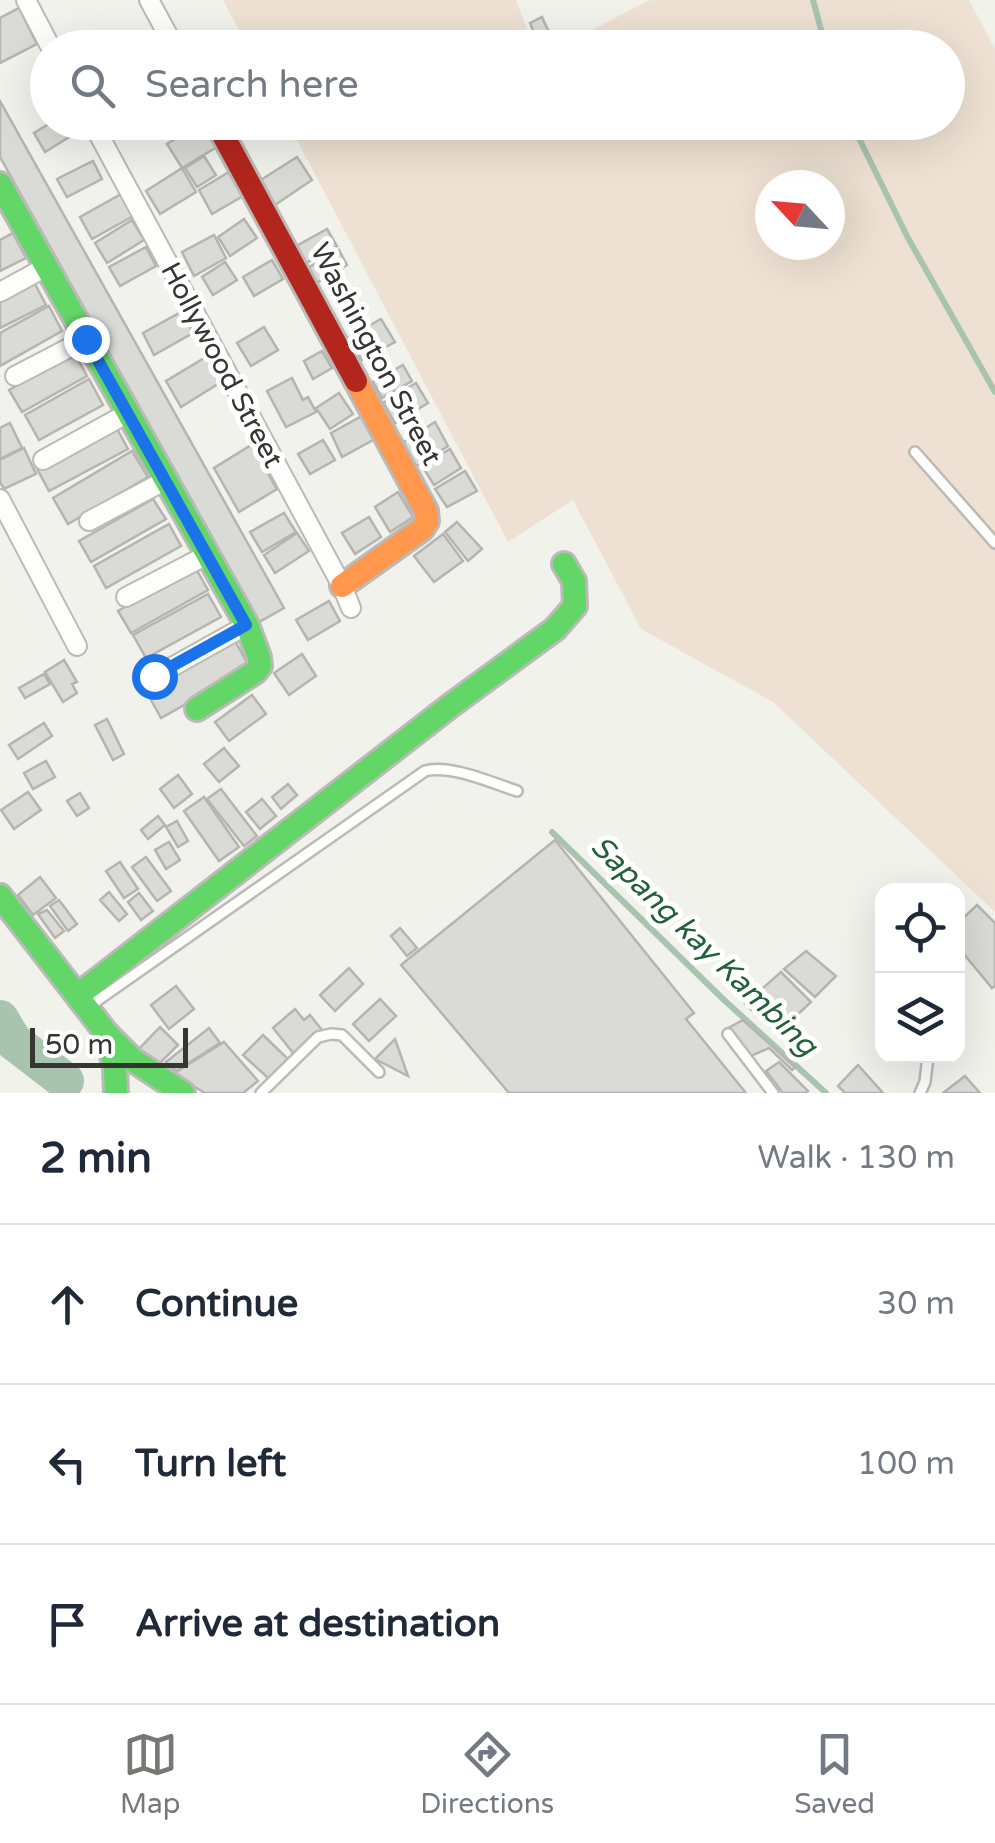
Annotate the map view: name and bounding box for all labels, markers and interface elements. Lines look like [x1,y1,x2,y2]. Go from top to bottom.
search box [30,30,965,140]
icon: search [65,58,120,113]
text: Search here [145,62,359,108]
north arrow [755,170,845,260]
street label: Washington Street [303,237,449,471]
street label: Hollywood Street [154,256,291,474]
route end [64,317,110,363]
route start [132,654,178,700]
water label: Sapang kay Kambing [583,828,827,1065]
map controls [875,883,965,1063]
button: locate [875,883,965,973]
button: layers [875,973,965,1063]
scale bar [30,1023,188,1068]
text: 50 m [45,1028,113,1062]
text: 2 min [40,1133,152,1184]
text: Walk · 130 m [758,1139,955,1177]
icon: ahead [40,1277,95,1332]
text: Continue [135,1281,298,1327]
text: 30 m [877,1285,955,1323]
icon: left [40,1437,95,1492]
text: Turn left [135,1441,286,1487]
text: 100 m [857,1445,955,1483]
icon: arrive [40,1597,95,1652]
text: Arrive at destination [135,1601,500,1647]
tab: Map [120,1727,180,1821]
tab: Directions [420,1727,554,1821]
tab: Saved [794,1727,875,1821]

